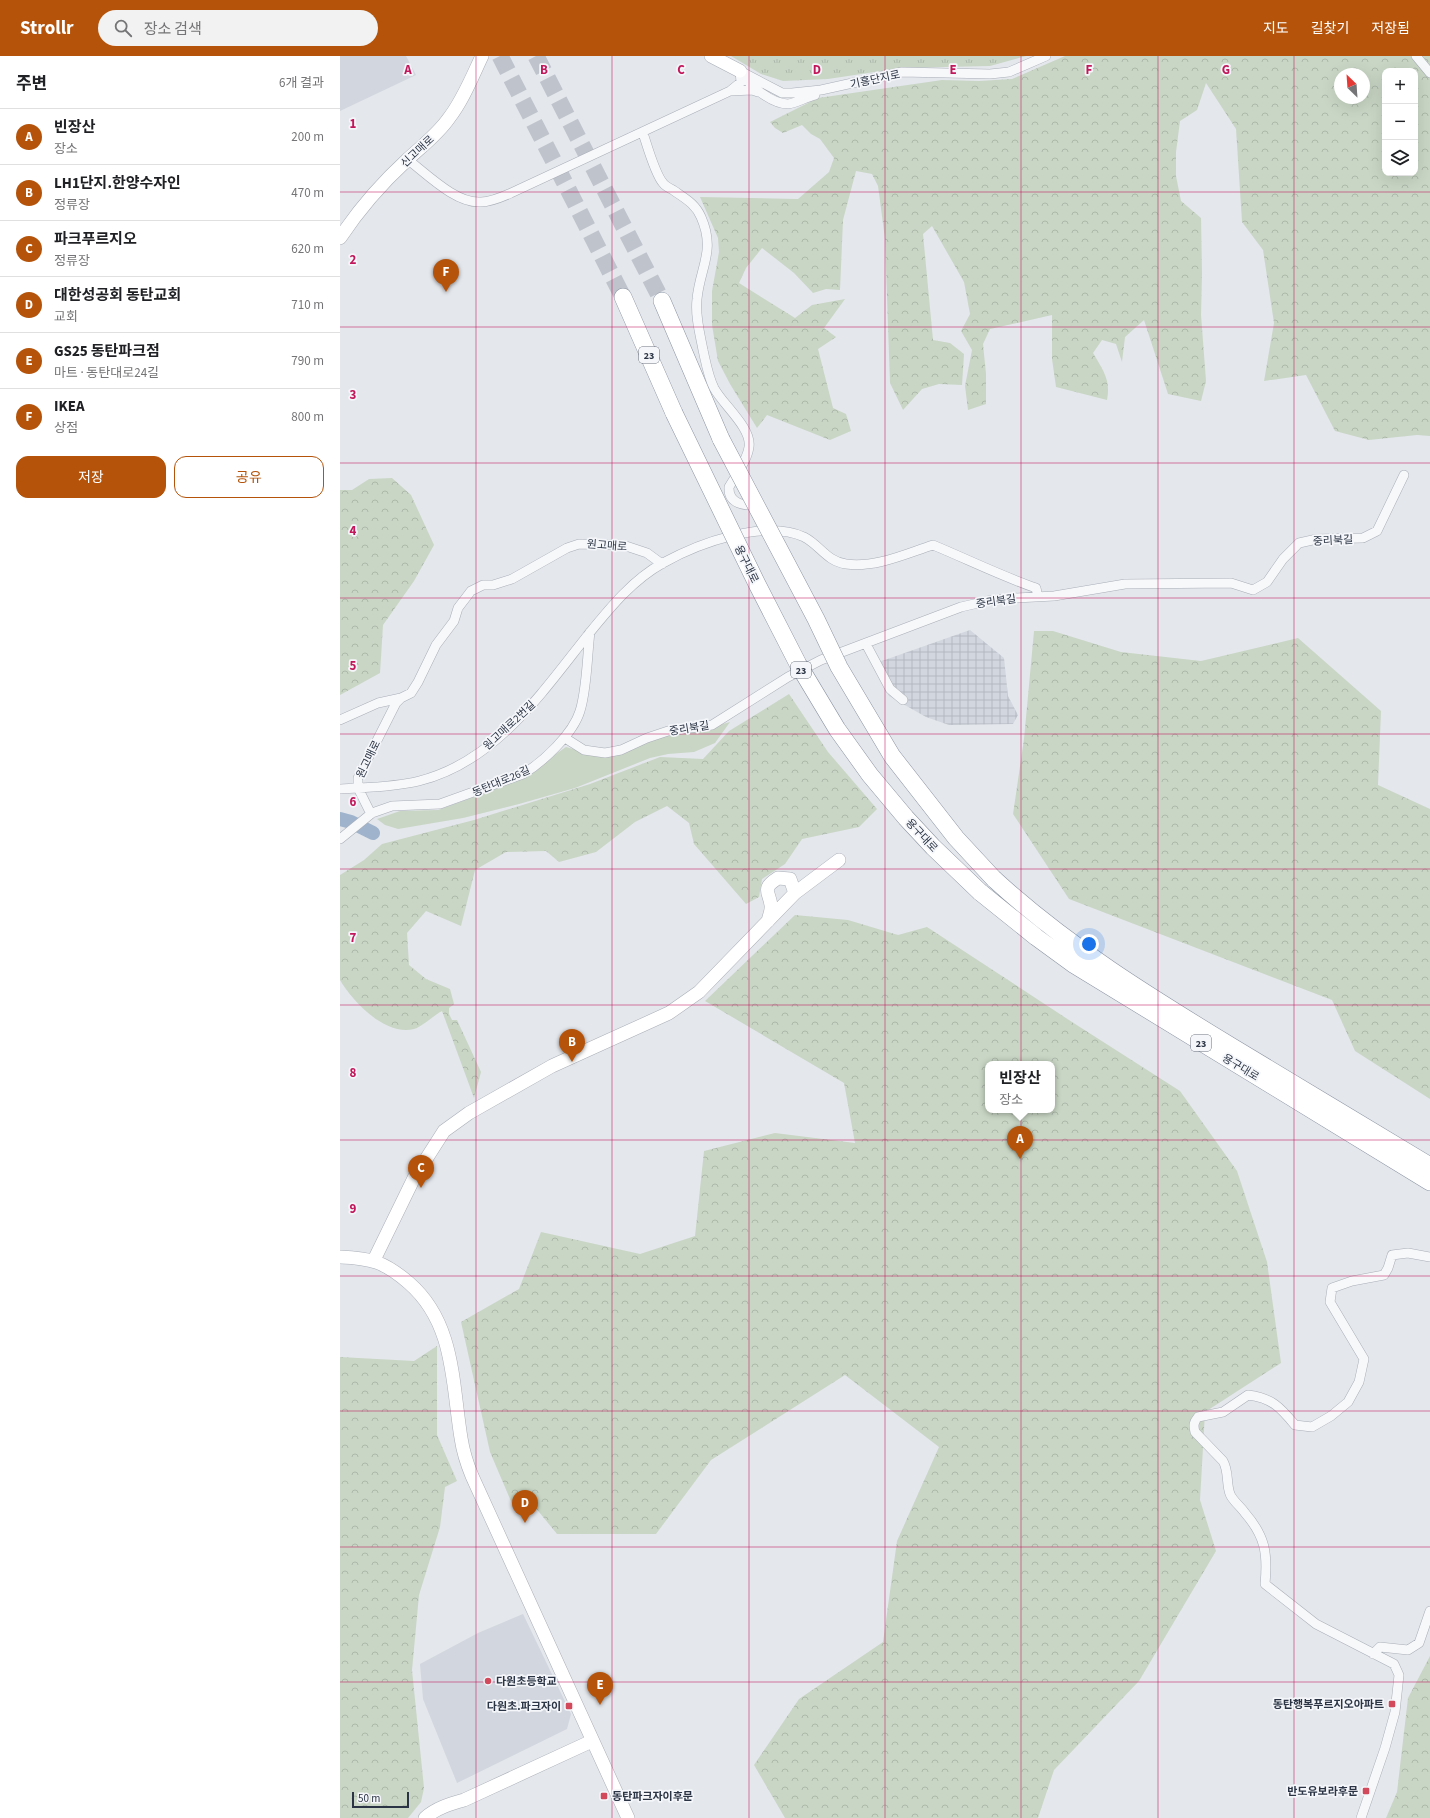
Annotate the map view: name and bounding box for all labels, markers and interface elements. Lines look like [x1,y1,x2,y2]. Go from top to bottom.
search box [98,10,378,46]
text: Strollr [20,15,74,42]
icon: search [112,17,134,39]
text: 장소 검색 [144,19,202,40]
text: 지도 [1263,19,1289,39]
text: 길찾기 [1311,19,1349,39]
text: 저장됨 [1371,19,1410,39]
text: A [403,61,412,79]
text: B [540,61,548,79]
text: C [677,61,685,79]
text: D [813,61,821,79]
text: E [949,61,957,79]
text: F [1086,61,1093,79]
text: G [1222,61,1230,79]
street label: 기흥단지로 [849,67,901,92]
north arrow [1334,68,1370,104]
map controls [1382,68,1418,176]
button: + [1382,68,1418,104]
text: 주변 [16,72,47,96]
text: 6개 결과 [279,74,324,92]
button: − [1382,104,1418,140]
text: 1 [350,115,357,133]
text: 빈장산 [54,117,95,138]
text: A [25,128,33,146]
text: 200 m [291,128,324,146]
street label: 신고매로 [397,132,437,171]
text: 장소 [54,140,78,158]
button: layers [1382,140,1418,176]
text: LH1단지.한양수자인 [54,173,181,194]
text: B [25,184,33,202]
text: 470 m [291,184,324,202]
text: 정류장 [54,196,90,214]
text: 파크푸르지오 [54,229,137,250]
text: C [25,240,33,258]
text: 620 m [291,240,324,258]
text: 2 [350,251,357,269]
text: 정류장 [54,252,90,270]
pin: F [433,259,459,292]
text: 대한성공회 동탄교회 [54,285,181,306]
text: D [25,296,33,314]
text: 710 m [291,296,324,314]
text: 교회 [54,308,78,326]
text: GS25 동탄파크점 [54,341,160,362]
road number: 23 [639,347,659,363]
text: E [25,352,33,370]
text: 790 m [291,352,324,370]
text: 마트 · 동탄대로24길 [54,364,159,382]
text: 3 [350,386,357,404]
text: IKEA [54,396,85,417]
text: F [26,408,32,426]
text: 800 m [291,408,324,426]
text: 상점 [54,419,78,437]
button: 저장 [16,456,166,498]
button: 공유 [174,456,324,498]
text: 4 [350,522,357,540]
street label: 중리북길 [1312,532,1354,549]
street label: 원고매로 [586,537,628,554]
street label: 용구대로 [731,543,762,586]
street label: 중리북길 [975,591,1017,612]
text: 5 [350,657,357,675]
road number: 23 [791,662,811,678]
street label: 원고매로2번길 [480,697,539,753]
street label: 중리북길 [668,718,710,739]
street label: 원고매로 [353,738,384,781]
street label: 동탄대로26길 [470,763,532,800]
text: 6 [350,793,357,811]
street label: 용구대로 [902,815,941,855]
text: 7 [350,929,357,947]
your location [1079,934,1099,954]
pin: B [559,1029,585,1062]
road number: 23 [1191,1035,1211,1051]
street label: 용구대로 [1220,1051,1262,1084]
popup [985,1061,1055,1113]
text: 8 [350,1064,357,1082]
text: 빈장산 [999,1068,1041,1089]
text: 장소 [999,1091,1023,1109]
pin: A [1007,1126,1033,1159]
pin: C [408,1155,434,1188]
text: 9 [350,1200,357,1218]
pin: D [512,1490,538,1523]
pin: E [587,1672,613,1705]
place label: 다원초등학교 [496,1674,557,1689]
marker: 다원초등학교 [483,1676,493,1686]
place label: 동탄행복푸르지오아파트 [1273,1697,1384,1712]
place label: 다원초.파크자이 [487,1699,561,1714]
marker: 동탄행복푸르지오아파트 [1387,1699,1397,1709]
marker: 다원초.파크자이 [564,1701,574,1711]
place label: 반도유보라후문 [1287,1784,1358,1799]
marker: 반도유보라후문 [1361,1786,1371,1796]
place label: 동탄파크자이후문 [612,1789,693,1804]
scale bar [352,1790,409,1809]
text: 50 m [358,1791,380,1806]
marker: 동탄파크자이후문 [599,1791,609,1801]

